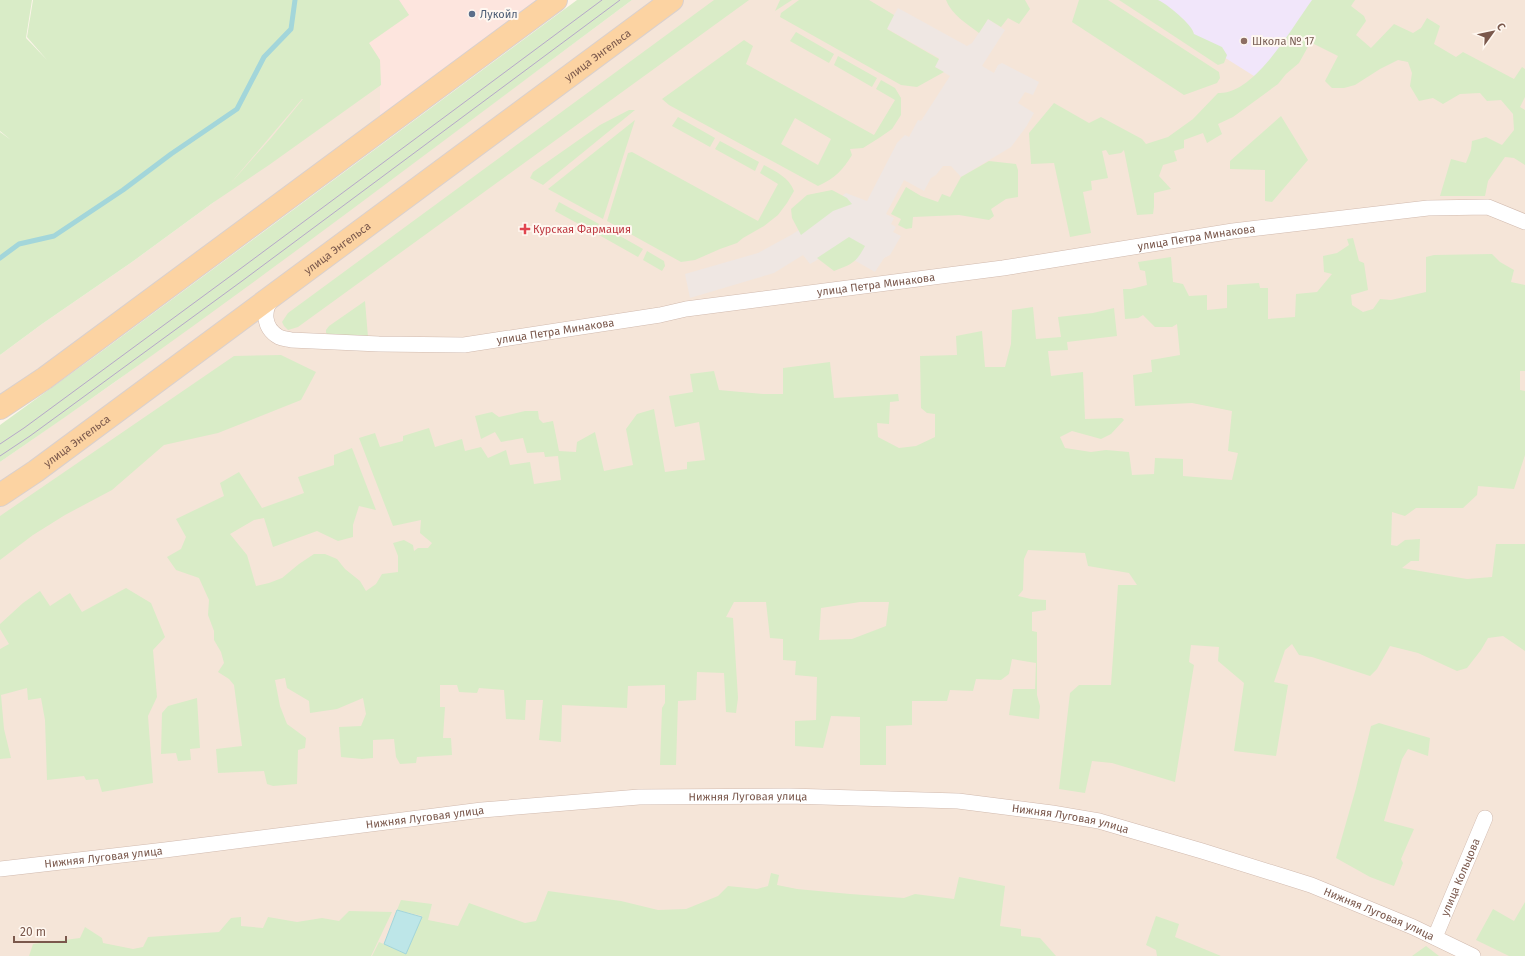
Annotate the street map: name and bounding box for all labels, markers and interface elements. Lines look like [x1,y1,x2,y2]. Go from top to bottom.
place label: Лукойл [480,8,518,21]
marker: Лукойл [467,9,477,19]
north arrow [1473,12,1513,52]
text: С [1494,21,1509,34]
street label: улица Энгельса [562,26,633,84]
place label: Школа № 17 [1252,35,1314,48]
marker: Школа № 17 [1239,36,1249,46]
street label: улица Энгельса [301,219,373,277]
street label: улица Петра Минакова [1137,222,1256,253]
place label: Курская Фармация [533,223,631,236]
marker: Курская Фармация [520,224,530,234]
street label: улица Петра Минакова [816,270,936,299]
street label: улица Петра Минакова [496,316,615,346]
street label: улица Энгельса [41,412,113,470]
street label: Нижняя Луговая улица [688,789,808,803]
street label: Нижняя Луговая улица [1011,801,1130,836]
street label: Нижняя Луговая улица [365,803,485,831]
street label: улица Кольцова [1438,836,1482,918]
street label: Нижняя Луговая улица [44,844,163,870]
street label: Нижняя Луговая улица [1322,884,1437,943]
scale bar [14,918,66,944]
text: 20 m [20,925,46,939]

